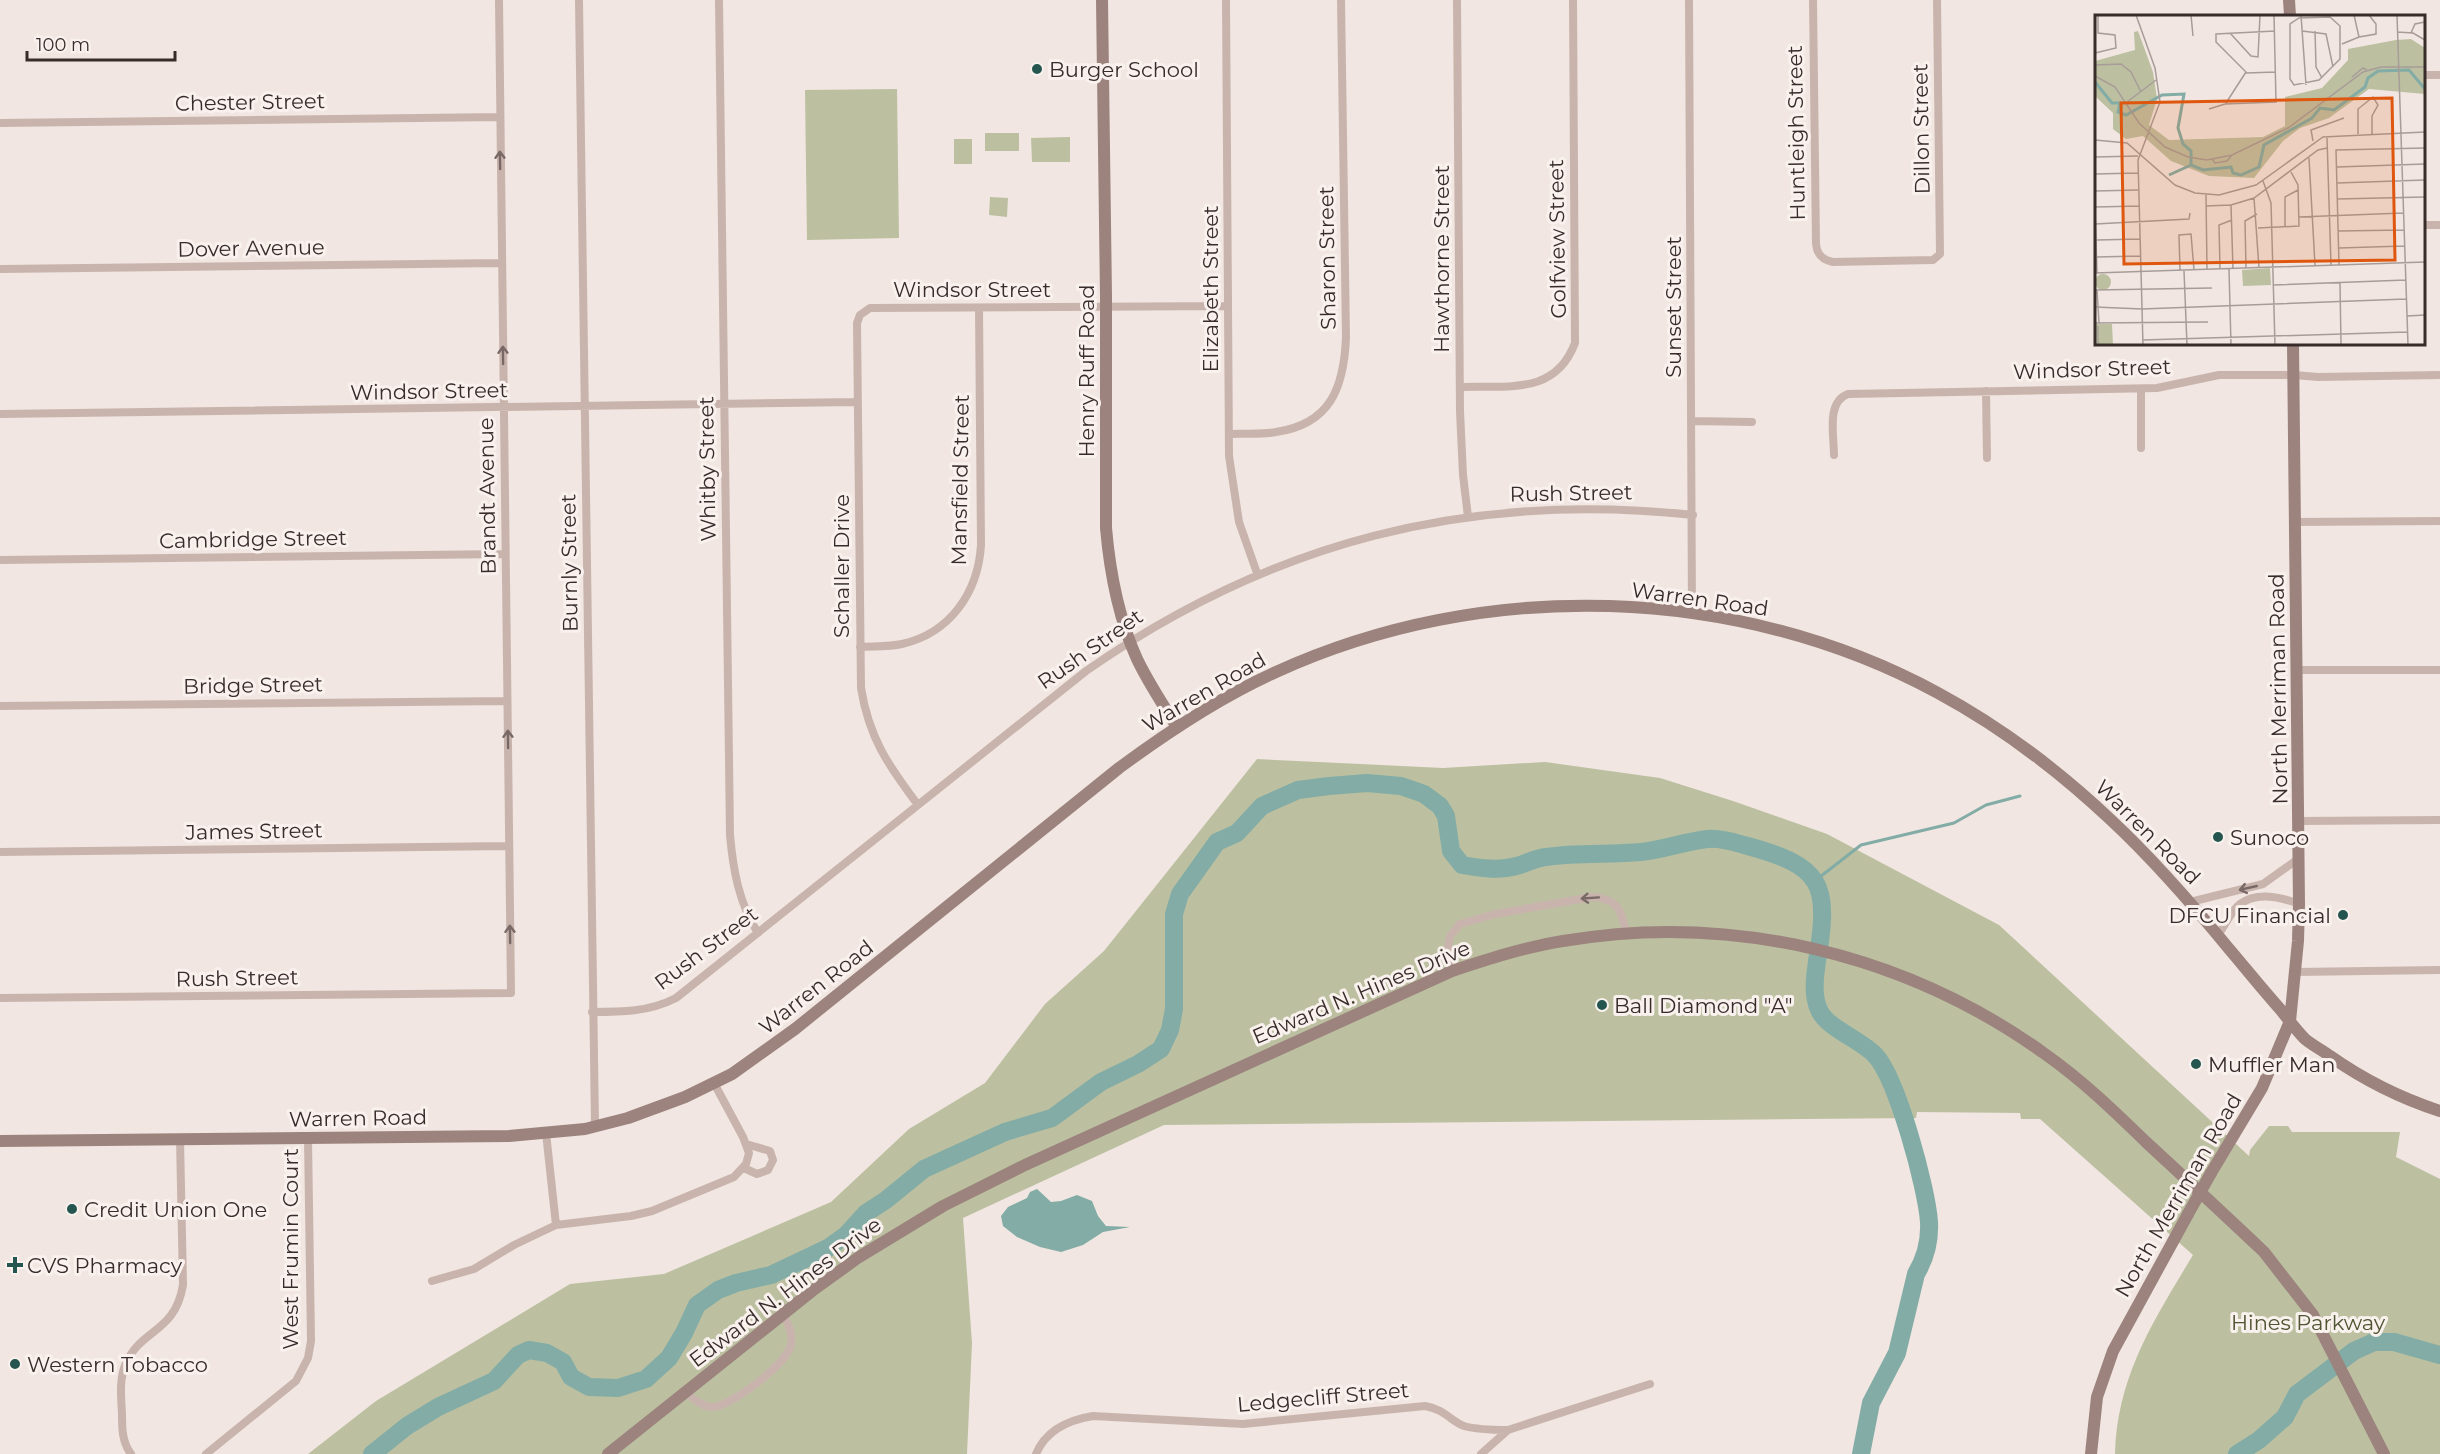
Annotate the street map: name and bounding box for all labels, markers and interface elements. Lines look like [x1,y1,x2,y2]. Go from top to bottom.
inset map [2095,15,2425,345]
scale bar [27,24,176,62]
text: 100 m [36,34,90,56]
street label: Huntleigh Street [1782,45,1810,221]
place label: Burger School [1049,57,1199,82]
marker: Burger School [1030,62,1044,76]
street label: Dillon Street [1907,63,1935,195]
street label: Chester Street [175,88,325,116]
one-way arrow [495,151,506,171]
street label: Golfview Street [1543,159,1571,319]
street label: Hawthorne Street [1429,165,1454,353]
street label: Sharon Street [1313,186,1341,330]
street label: Elizabeth Street [1198,205,1223,373]
street label: Dover Avenue [177,234,325,262]
street label: Sunset Street [1661,236,1686,378]
street label: Windsor Street [893,277,1051,302]
street label: Henry Ruff Road [1074,284,1099,458]
one-way arrow [497,346,509,366]
street label: Windsor Street [2013,354,2171,384]
street label: Windsor Street [350,377,508,405]
street label: Mansfield Street [946,394,974,566]
street label: Whitby Street [693,396,721,542]
street label: Brandt Avenue [473,417,501,575]
street label: Rush Street [1509,479,1633,507]
street label: Burnly Street [555,494,583,632]
street label: Schaller Drive [829,494,854,638]
street label: Cambridge Street [159,525,347,553]
street label: North Merriman Road [2263,573,2293,805]
street label: Warren Road [1630,577,1770,621]
street label: Rush Street [1033,604,1147,694]
street label: Warren Road [1138,647,1270,737]
street label: Bridge Street [183,671,323,699]
one-way arrow [502,730,514,750]
street label: Warren Road [2090,774,2206,890]
street label: James Street [184,817,323,845]
place label: Sunoco [2230,825,2309,850]
marker: Sunoco [2211,830,2225,844]
one-way arrow [2239,882,2258,894]
one-way arrow [1581,893,1600,904]
street label: Rush Street [649,901,763,995]
place label: DFCU Financial [2168,903,2331,928]
marker: DFCU Financial [2336,908,2350,922]
one-way arrow [504,925,516,945]
street label: Warren Road [754,935,878,1039]
street label: Edward N. Hines Drive [1248,935,1474,1049]
street label: Rush Street [175,964,299,992]
place label: Ball Diamond "A" [1614,993,1793,1018]
marker: Ball Diamond "A" [1595,998,1609,1012]
place label: Muffler Man [2208,1052,2335,1077]
marker: Muffler Man [2189,1057,2203,1071]
street label: North Merriman Road [2109,1089,2247,1301]
street label: Warren Road [289,1104,427,1132]
street label: West Frumin Court [278,1148,303,1350]
place label: Credit Union One [84,1197,267,1222]
marker: Credit Union One [65,1202,79,1216]
street label: Edward N. Hines Drive [684,1212,886,1372]
place label: CVS Pharmacy [27,1253,183,1278]
marker: CVS Pharmacy [8,1258,22,1272]
park label: Hines Parkway [2231,1310,2386,1335]
place label: Western Tobacco [27,1352,208,1377]
marker: Western Tobacco [8,1357,22,1371]
street label: Ledgecliff Street [1236,1377,1410,1417]

